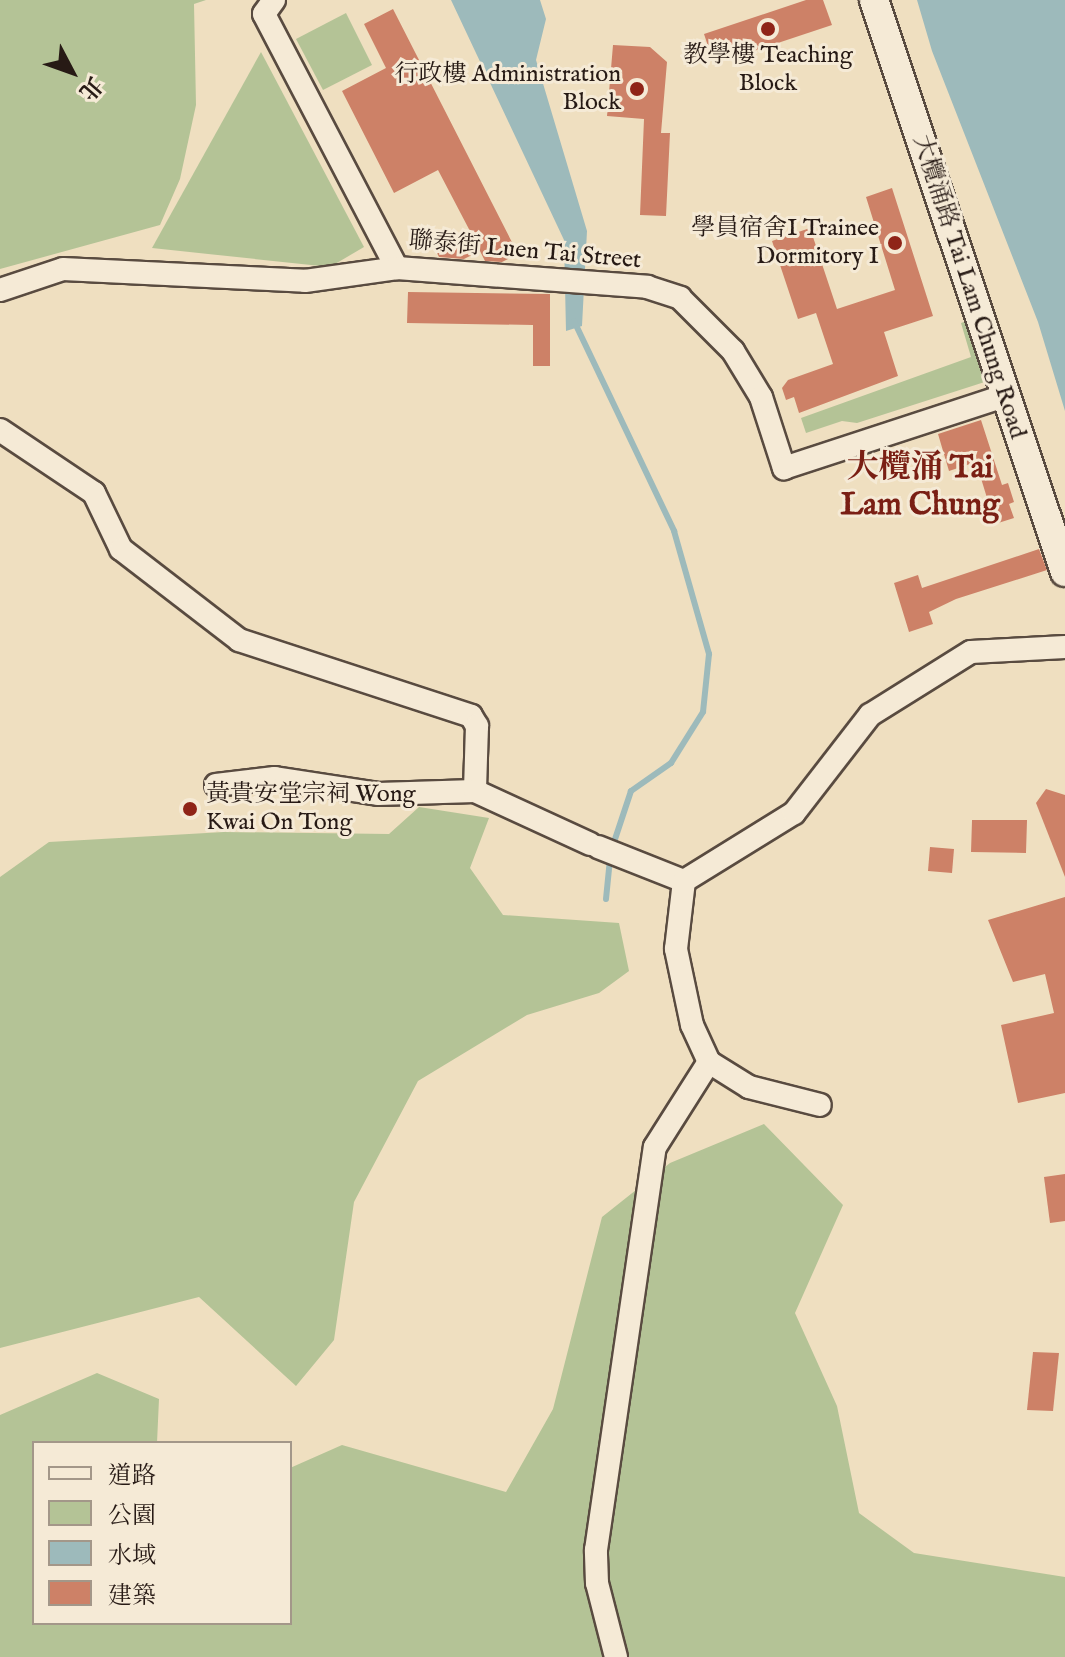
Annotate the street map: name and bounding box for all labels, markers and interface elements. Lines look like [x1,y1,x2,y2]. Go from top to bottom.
marker: 教學樓 Teaching Block [759,20,777,38]
north arrow [32,32,112,112]
place label: 教學樓 Teaching Block [683,42,853,98]
place label: 行政樓 Administration Block [395,61,621,117]
text: 北 [72,70,108,105]
marker: 行政樓 Administration Block [628,80,646,98]
street label: 大欖涌路 Tai Lam Chung Road [906,131,1032,443]
place label: 學員宿舍I Trainee Dormitory I [691,215,879,271]
street label: 聯泰街 Luen Tai Street [408,226,642,276]
marker: 學員宿舍I Trainee Dormitory I [886,234,904,252]
district label: 大欖涌 Tai Lam Chung [841,451,999,526]
place label: 黃貴安堂宗祠 Wong Kwai On Tong [206,781,416,837]
marker: 黃貴安堂宗祠 Wong Kwai On Tong [181,800,199,818]
legend [32,1441,292,1625]
text: 道路 [108,1461,156,1492]
text: 公園 [108,1501,156,1532]
text: 水域 [108,1541,156,1572]
text: 建築 [108,1581,156,1612]

